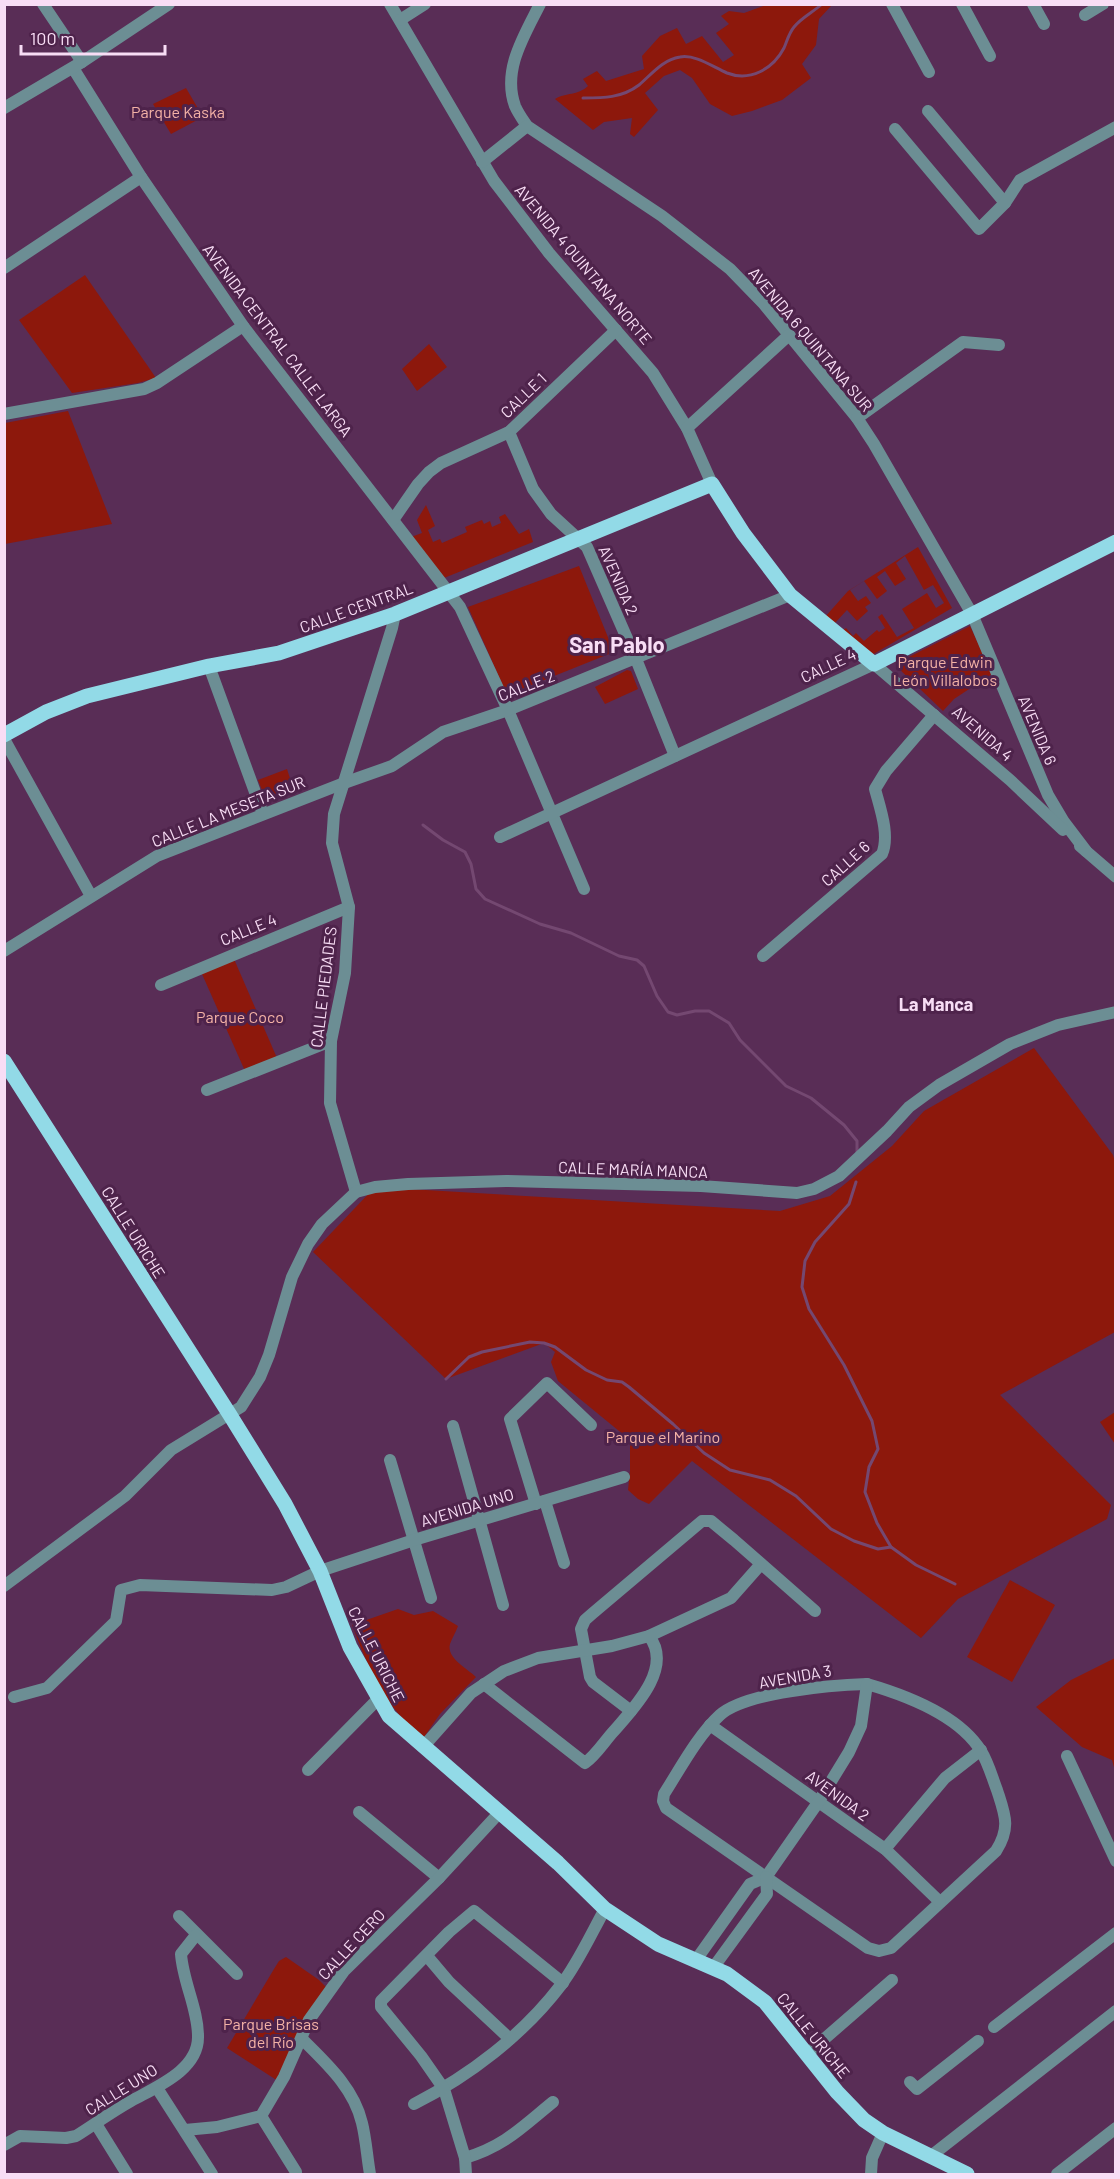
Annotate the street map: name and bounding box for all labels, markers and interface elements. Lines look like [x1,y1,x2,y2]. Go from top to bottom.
scale bar [21,18,165,56]
text: 100 m [30,27,75,49]
park label: Parque Kaska [131,102,225,121]
street label: AVENIDA 4 QUINTANA NORTE [512,180,656,348]
street label: AVENIDA CENTRAL CALLE LARGA [199,240,357,440]
street label: AVENIDA 6 QUINTANA SUR [745,263,877,415]
street label: CALLE 1 [496,369,550,421]
street label: AVENIDA 2 [595,542,643,618]
street label: CALLE CENTRAL [297,578,415,636]
district label: San Pablo [569,631,665,657]
street label: CALLE 4 [797,644,859,686]
park label: Parque Edwin León Villalobos [893,652,997,689]
street label: CALLE 2 [495,666,557,704]
street label: AVENIDA 6 [1015,692,1061,768]
street label: AVENIDA 4 [949,702,1017,764]
street label: CALLE LA MESETA SUR [148,771,308,851]
street label: CALLE 6 [817,836,873,890]
street label: CALLE 4 [217,909,279,949]
street label: CALLE PIEDADES [306,925,340,1049]
district label: La Manca [899,993,973,1015]
park label: Parque Coco [196,1007,284,1026]
street label: CALLE MARÍA MANCA [558,1157,708,1181]
street label: CALLE URICHE [98,1183,170,1281]
park label: Parque el Marino [606,1427,720,1446]
street label: AVENIDA UNO [418,1484,516,1530]
street label: CALLE URICHE [345,1603,409,1705]
street label: AVENIDA 3 [757,1660,833,1692]
street label: AVENIDA 2 [803,1766,873,1824]
street label: CALLE CERO [313,1905,389,1983]
street label: CALLE URICHE [774,1988,854,2082]
park label: Parque Brisas del Río [223,2014,319,2051]
street label: CALLE UNO [81,2059,161,2119]

